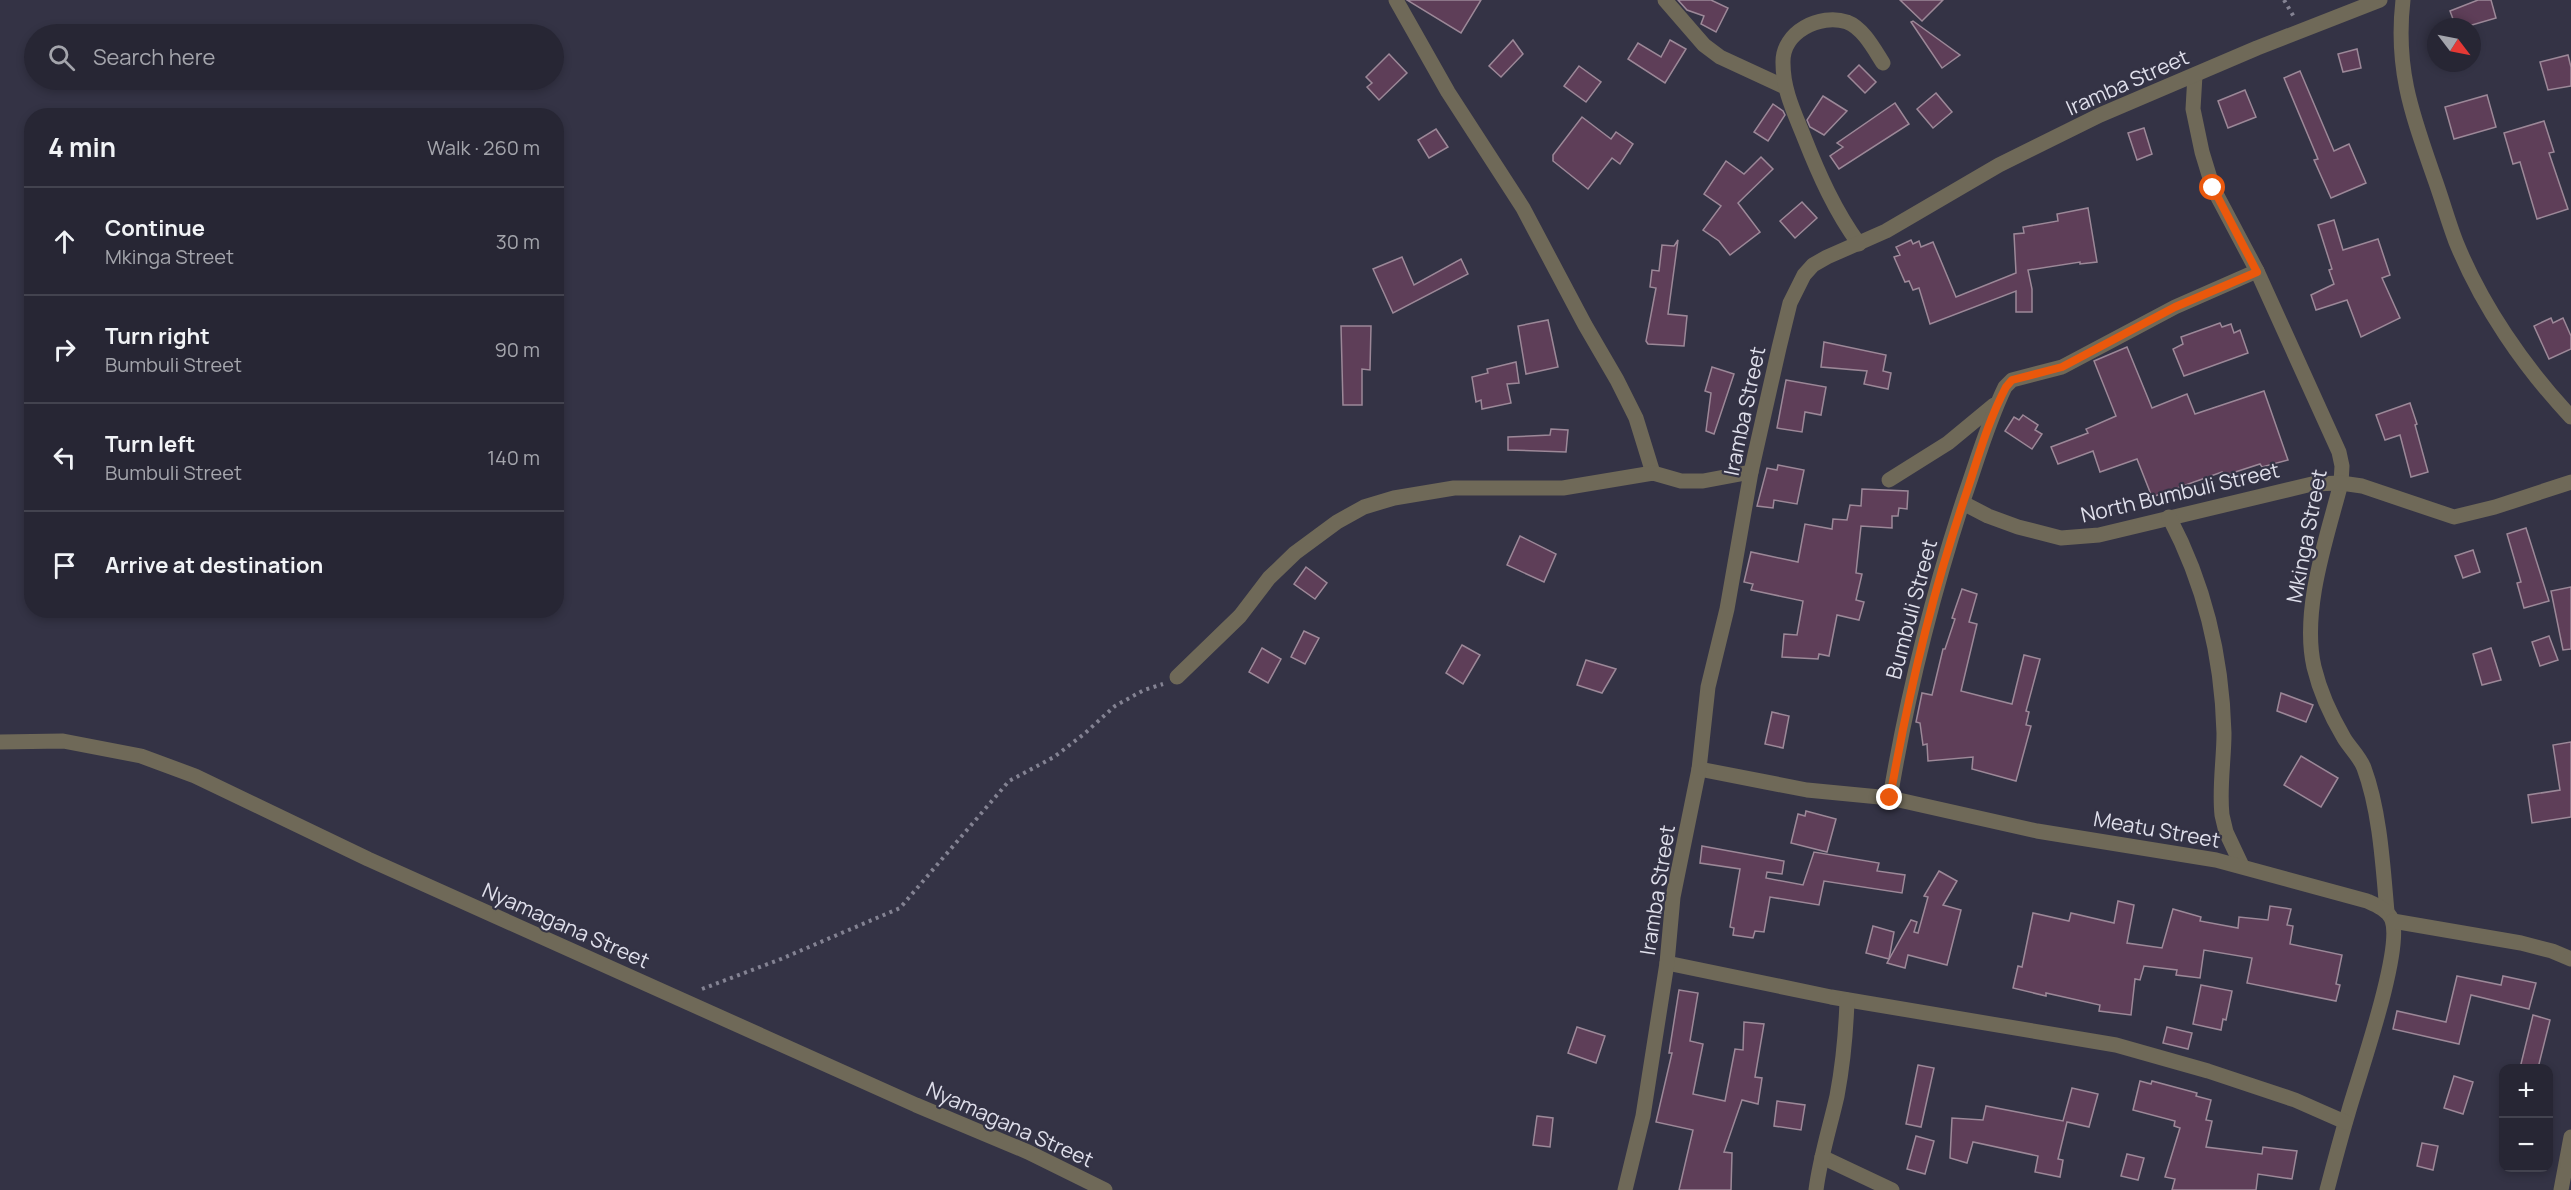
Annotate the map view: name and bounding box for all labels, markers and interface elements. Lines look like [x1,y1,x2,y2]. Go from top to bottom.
north arrow [2427,18,2481,72]
search box [24,24,564,90]
icon: search [45,41,78,74]
text: Search here [93,42,215,72]
street label: Iramba Street [2061,42,2193,122]
text: 4 min [48,129,116,165]
text: Walk · 260 m [427,134,540,161]
route start [2199,174,2225,200]
text: Continue [105,213,205,243]
icon: ahead [48,225,81,258]
text: 30 m [496,228,540,255]
text: Mkinga Street [105,243,234,270]
text: Turn right [105,321,210,351]
icon: right [48,333,81,366]
text: 90 m [494,336,540,363]
street label: Iramba Street [1717,344,1771,478]
text: Bumbuli Street [105,351,242,378]
text: Turn left [105,429,195,459]
icon: left [48,441,81,474]
text: 140 m [487,444,540,471]
street label: North Bumbuli Street [2078,456,2282,528]
text: Bumbuli Street [105,459,242,486]
street label: Mkinga Street [2279,467,2333,605]
street label: Bumbuli Street [1879,536,1943,682]
icon: arrive [48,549,81,582]
text: Arrive at destination [105,550,323,580]
route end [1876,784,1902,810]
street label: Meatu Street [2091,804,2223,854]
street label: Iramba Street [1633,823,1681,957]
street label: Nyamagana Street [478,876,654,974]
map controls [2499,1064,2553,1172]
button: + [2499,1064,2553,1118]
street label: Nyamagana Street [922,1075,1098,1173]
button: − [2499,1118,2553,1172]

